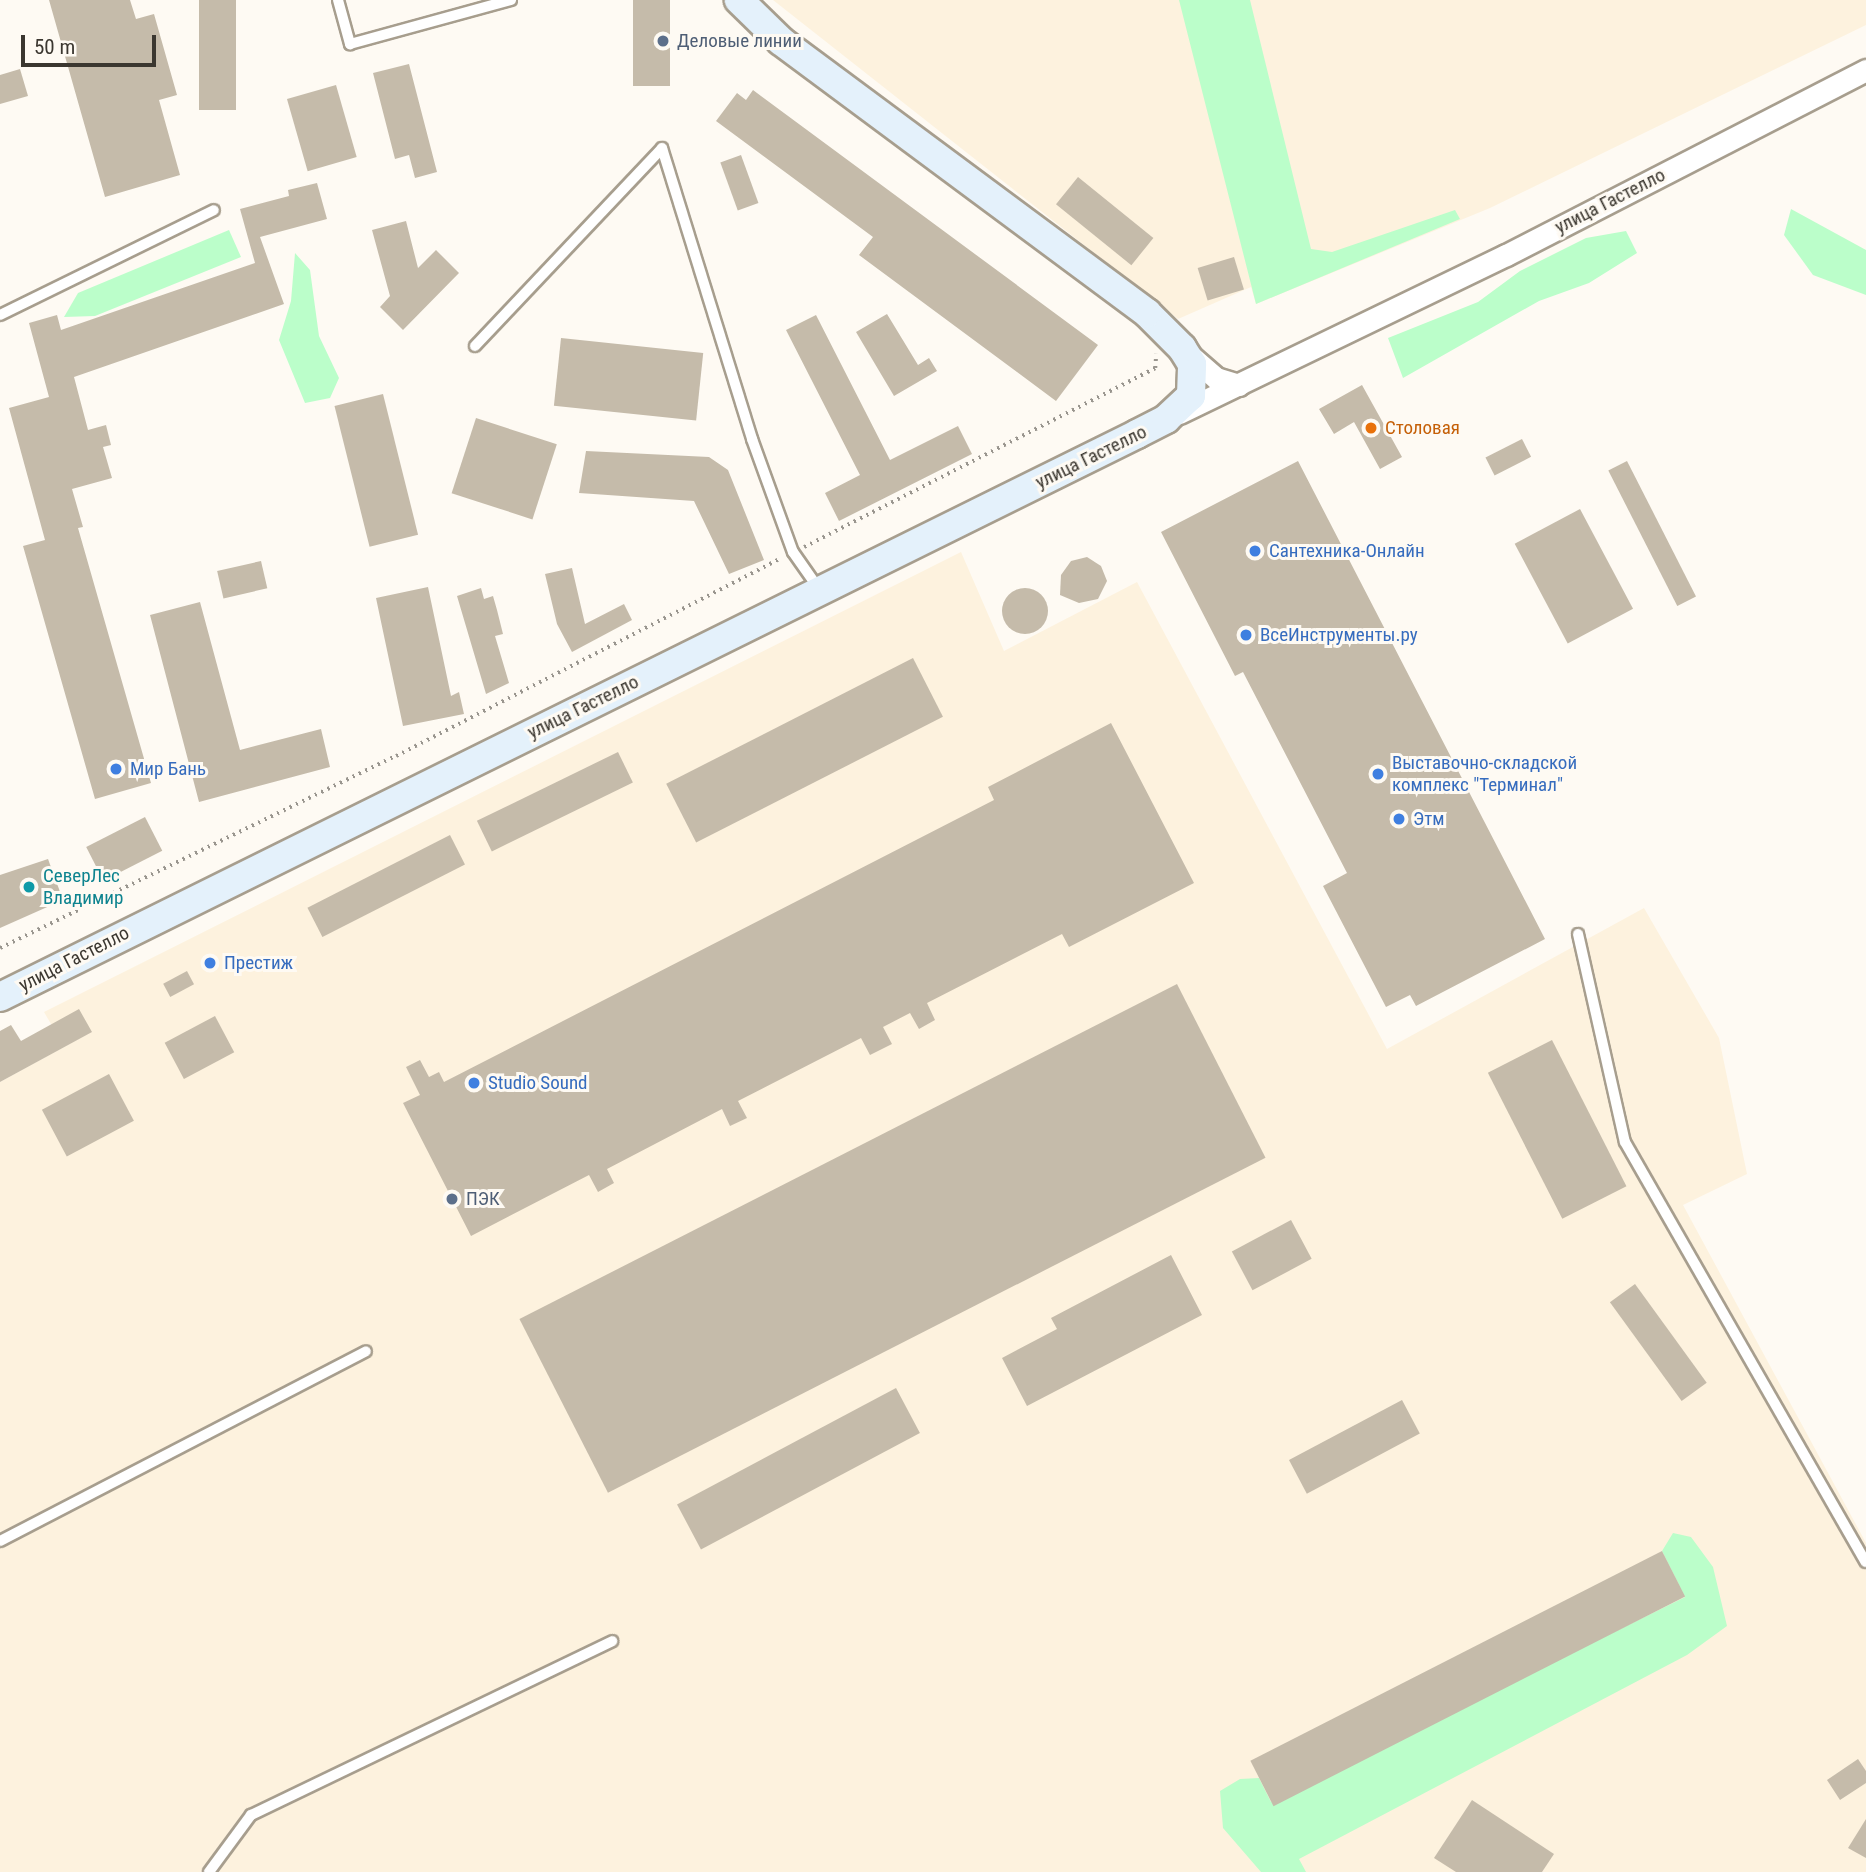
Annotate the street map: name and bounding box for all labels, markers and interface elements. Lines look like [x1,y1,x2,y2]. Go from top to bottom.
scale bar [24,21,159,65]
place label: Деловые линии [677,30,802,52]
marker: Деловые линии [655,33,671,49]
text: 50 m [34,35,75,59]
street label: улица Гастелло [1551,163,1669,239]
place label: Столовая [1385,417,1460,439]
street label: улица Гастелло [1032,420,1150,494]
marker: Столовая [1363,420,1379,436]
place label: Сантехника-Онлайн [1269,540,1425,562]
marker: Сантехника-Онлайн [1247,543,1263,559]
place label: ВсеИнструменты.ру [1260,624,1418,646]
marker: ВсеИнструменты.ру [1238,627,1254,643]
street label: улица Гастелло [524,670,642,744]
place label: Выставочно-складской комплекс "Терминал" [1392,752,1577,796]
place label: Мир Бань [130,758,206,780]
marker: Мир Бань [108,761,124,777]
marker: Выставочно-складской комплекс "Терминал" [1370,766,1386,782]
place label: Этм [1413,808,1445,830]
marker: Этм [1391,811,1407,827]
place label: СеверЛес Владимир [43,865,123,909]
marker: СеверЛес Владимир [21,879,37,895]
street label: улица Гастелло [15,921,133,997]
place label: Престиж [224,952,293,974]
marker: Престиж [202,955,218,971]
place label: Studio Sound [488,1072,588,1094]
marker: Studio Sound [466,1075,482,1091]
place label: ПЭК [466,1188,500,1210]
marker: ПЭК [444,1191,460,1207]

